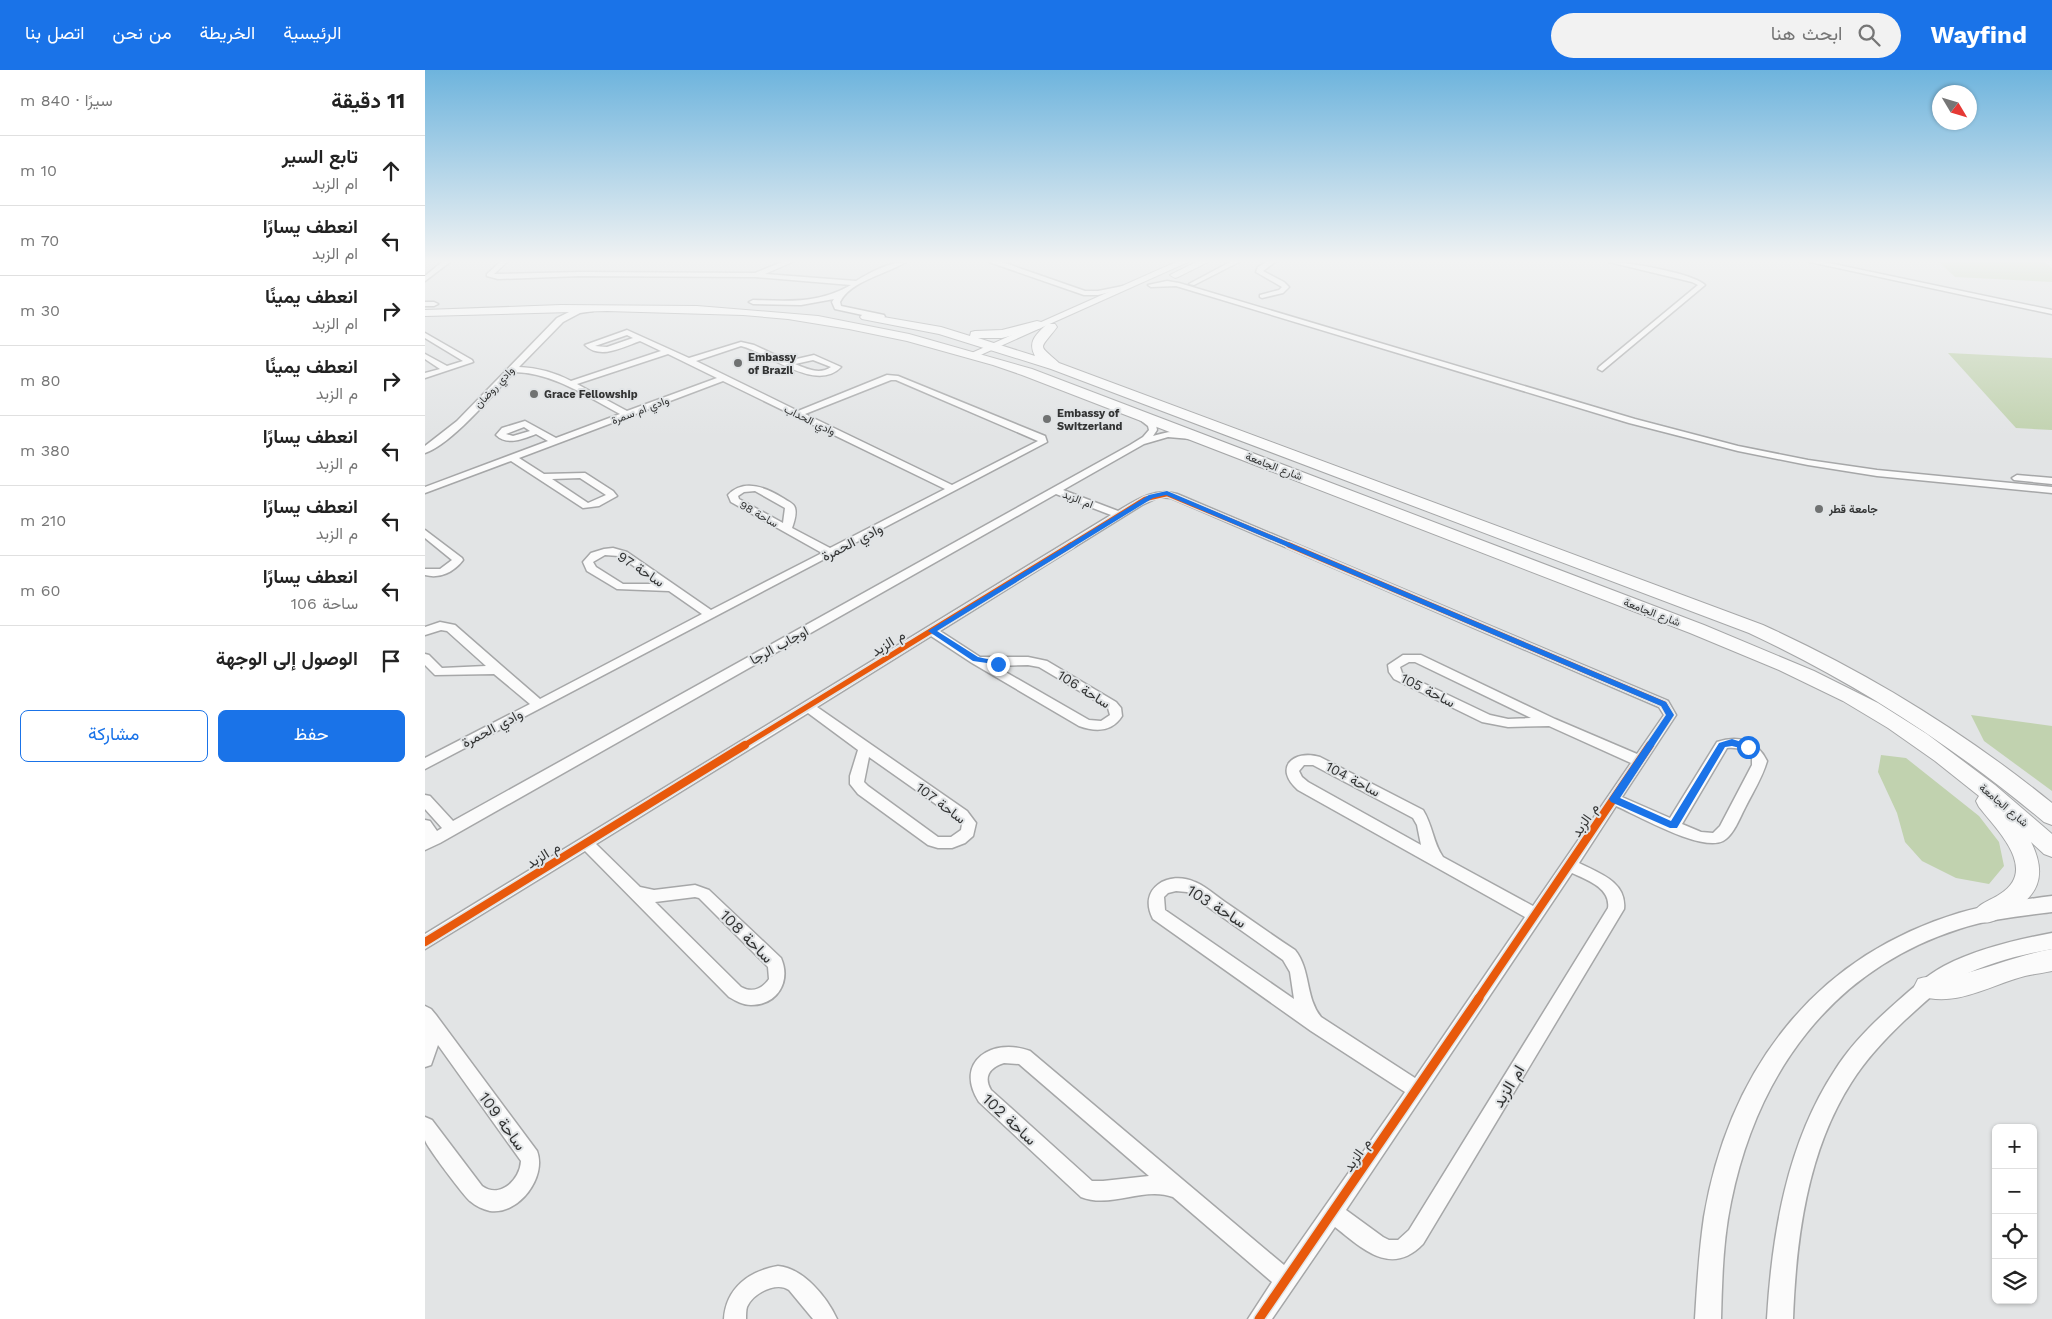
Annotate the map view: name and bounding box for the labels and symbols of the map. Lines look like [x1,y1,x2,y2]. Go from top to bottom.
north arrow [1932,85,1977,130]
place label: Embassy of Brazil [748,351,797,377]
marker: Embassy of Brazil [732,357,744,369]
street label: وادي روضان [472,364,519,413]
marker: Grace Fellowship [528,388,540,400]
place label: Grace Fellowship [544,388,638,401]
street label: وادي ام سمرة [610,394,672,430]
street label: وادي الحداب [781,402,838,441]
place label: Embassy of Switzerland [1057,407,1123,433]
marker: Embassy of Switzerland [1041,413,1053,425]
street label: شارع الجامعة [1243,450,1304,484]
street label: ام الزبد [1060,488,1095,512]
street label: ساحة 98 [737,499,781,530]
marker: جامعة قطر [1813,503,1825,515]
place label: جامعة قطر [1828,503,1878,516]
street label: وادي الحمرة [819,520,887,568]
street label: ساحة 97 [615,548,667,590]
street label: شارع الجامعة [1621,596,1682,630]
street label: اوجاب الرجا [747,622,811,668]
street label: م الزبد [868,626,908,660]
route end [987,653,1010,676]
street label: ساحة 106 [1055,667,1113,711]
street label: ساحة 105 [1398,670,1458,710]
street label: وادي الحمرة [459,705,527,754]
route start [1737,736,1760,759]
street label: ساحة 104 [1323,758,1383,800]
street label: ساحة 107 [913,779,969,827]
street label: شارع الجامعة [1976,781,2031,831]
street label: م الزبد [1568,800,1603,840]
street label: م الزبد [523,838,563,872]
street label: ساحة 103 [1184,881,1250,932]
street label: ساحة 108 [716,906,777,967]
street label: ام الزبد [1488,1062,1529,1111]
street label: ساحة 109 [475,1088,530,1154]
street label: ساحة 102 [979,1090,1041,1149]
street label: م الزبد [1340,1135,1375,1175]

